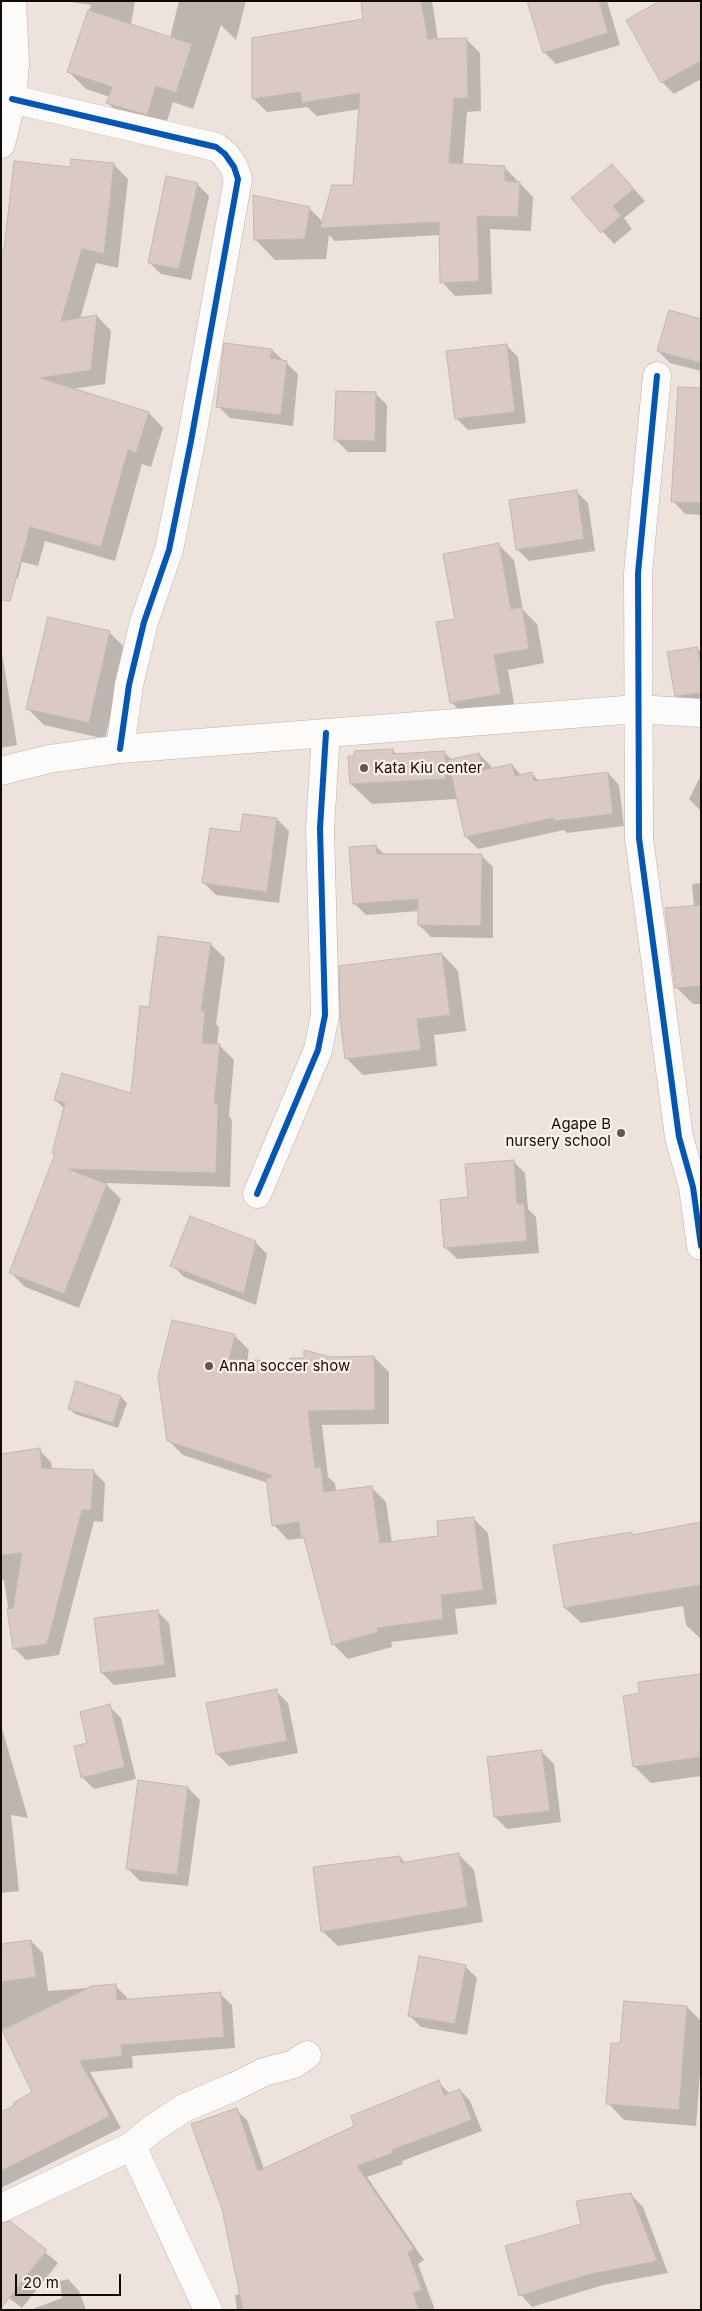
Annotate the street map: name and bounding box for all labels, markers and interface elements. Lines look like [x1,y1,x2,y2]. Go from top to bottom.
place label: Kata Kiu center [374,759,482,777]
marker: Kata Kiu center [358,762,370,774]
place label: Agape B nursery school [505,1115,611,1150]
marker: Agape B nursery school [615,1127,627,1139]
place label: Anna soccer show [219,1357,350,1375]
marker: Anna soccer show [203,1360,215,1372]
scale bar [18,2264,124,2296]
text: 20 m [23,2273,59,2292]

